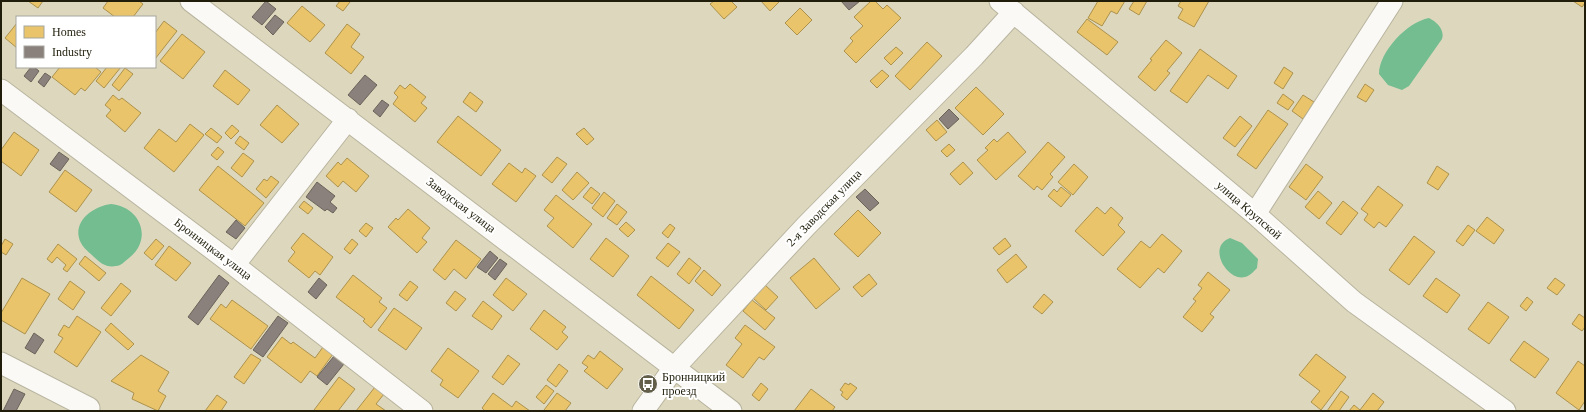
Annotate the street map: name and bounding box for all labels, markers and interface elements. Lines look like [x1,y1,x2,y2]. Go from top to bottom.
legend [16,16,156,68]
text: Homes [52,25,86,39]
text: Industry [52,45,92,59]
street label: 2-я Заводская улица [784,166,865,249]
street label: Заводская улица [424,174,499,236]
street label: улица Крупской [1214,178,1285,243]
street label: Бронницкая улица [171,215,255,283]
place label: Бронницкий проезд [662,370,726,398]
bus stop icon: Бронницкий проезд [637,373,659,395]

